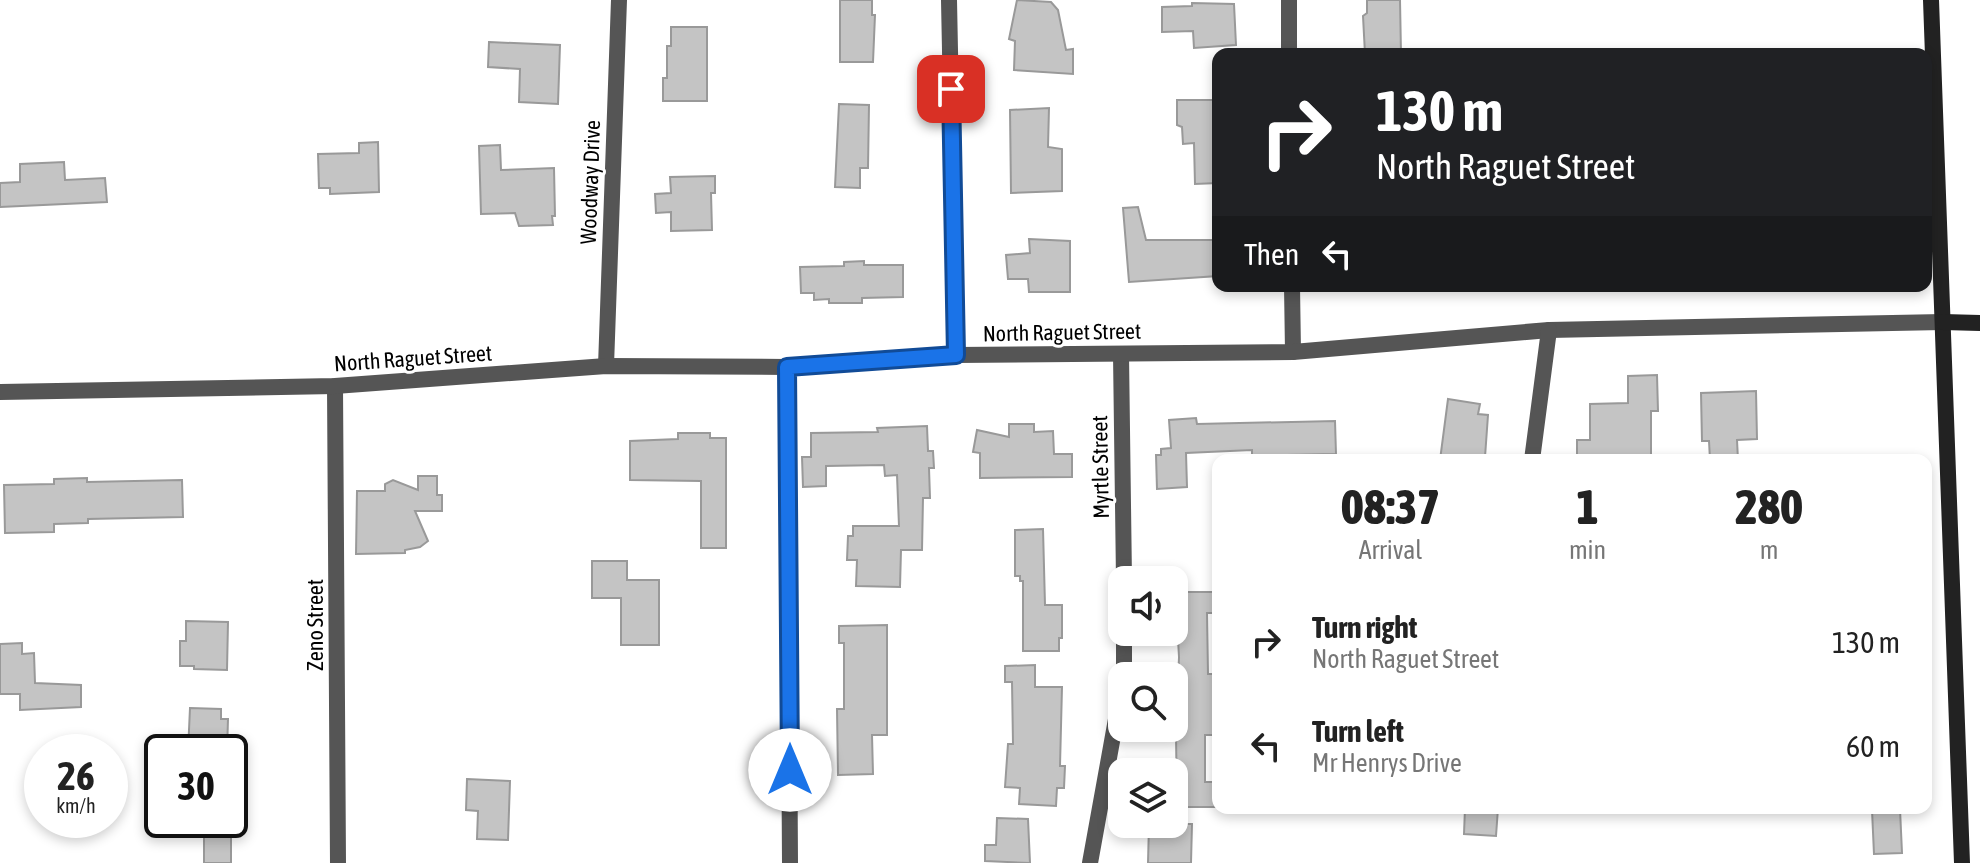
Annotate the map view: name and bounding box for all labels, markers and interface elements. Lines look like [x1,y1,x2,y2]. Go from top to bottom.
pin [917,55,985,123]
icon: arrive [929,67,973,111]
text: 130 m [1376,79,1503,143]
icon: right [1244,80,1348,184]
street label: Woodway Drive [575,119,605,245]
text: North Raguet Street [1376,145,1635,187]
icon: left [1315,232,1359,276]
text: Then [1244,237,1299,271]
street label: North Raguet Street [983,318,1141,346]
street label: North Raguet Street [333,340,493,376]
street label: Myrtle Street [1086,415,1114,519]
text: 08:37 [1341,479,1440,534]
text: 1 [1576,479,1599,534]
text: 280 [1735,479,1803,534]
text: Arrival [1359,535,1422,565]
text: min [1569,535,1606,565]
text: m [1760,535,1778,565]
map controls [1108,566,1188,838]
button: sound [1108,566,1188,646]
street label: Zeno Street [302,579,328,671]
text: Turn right [1312,610,1418,644]
icon: right [1244,620,1288,664]
text: 130 m [1832,625,1900,659]
text: North Raguet Street [1312,644,1499,674]
button: search [1108,662,1188,742]
text: Turn left [1312,714,1404,748]
icon: left [1244,724,1288,768]
position arrow [748,728,832,812]
text: 60 m [1846,729,1900,763]
speed limit sign: 30 [144,734,248,838]
text: Mr Henrys Drive [1312,748,1462,778]
text: 26 [57,753,95,798]
button: layers [1108,758,1188,838]
text: km/h [56,794,96,817]

